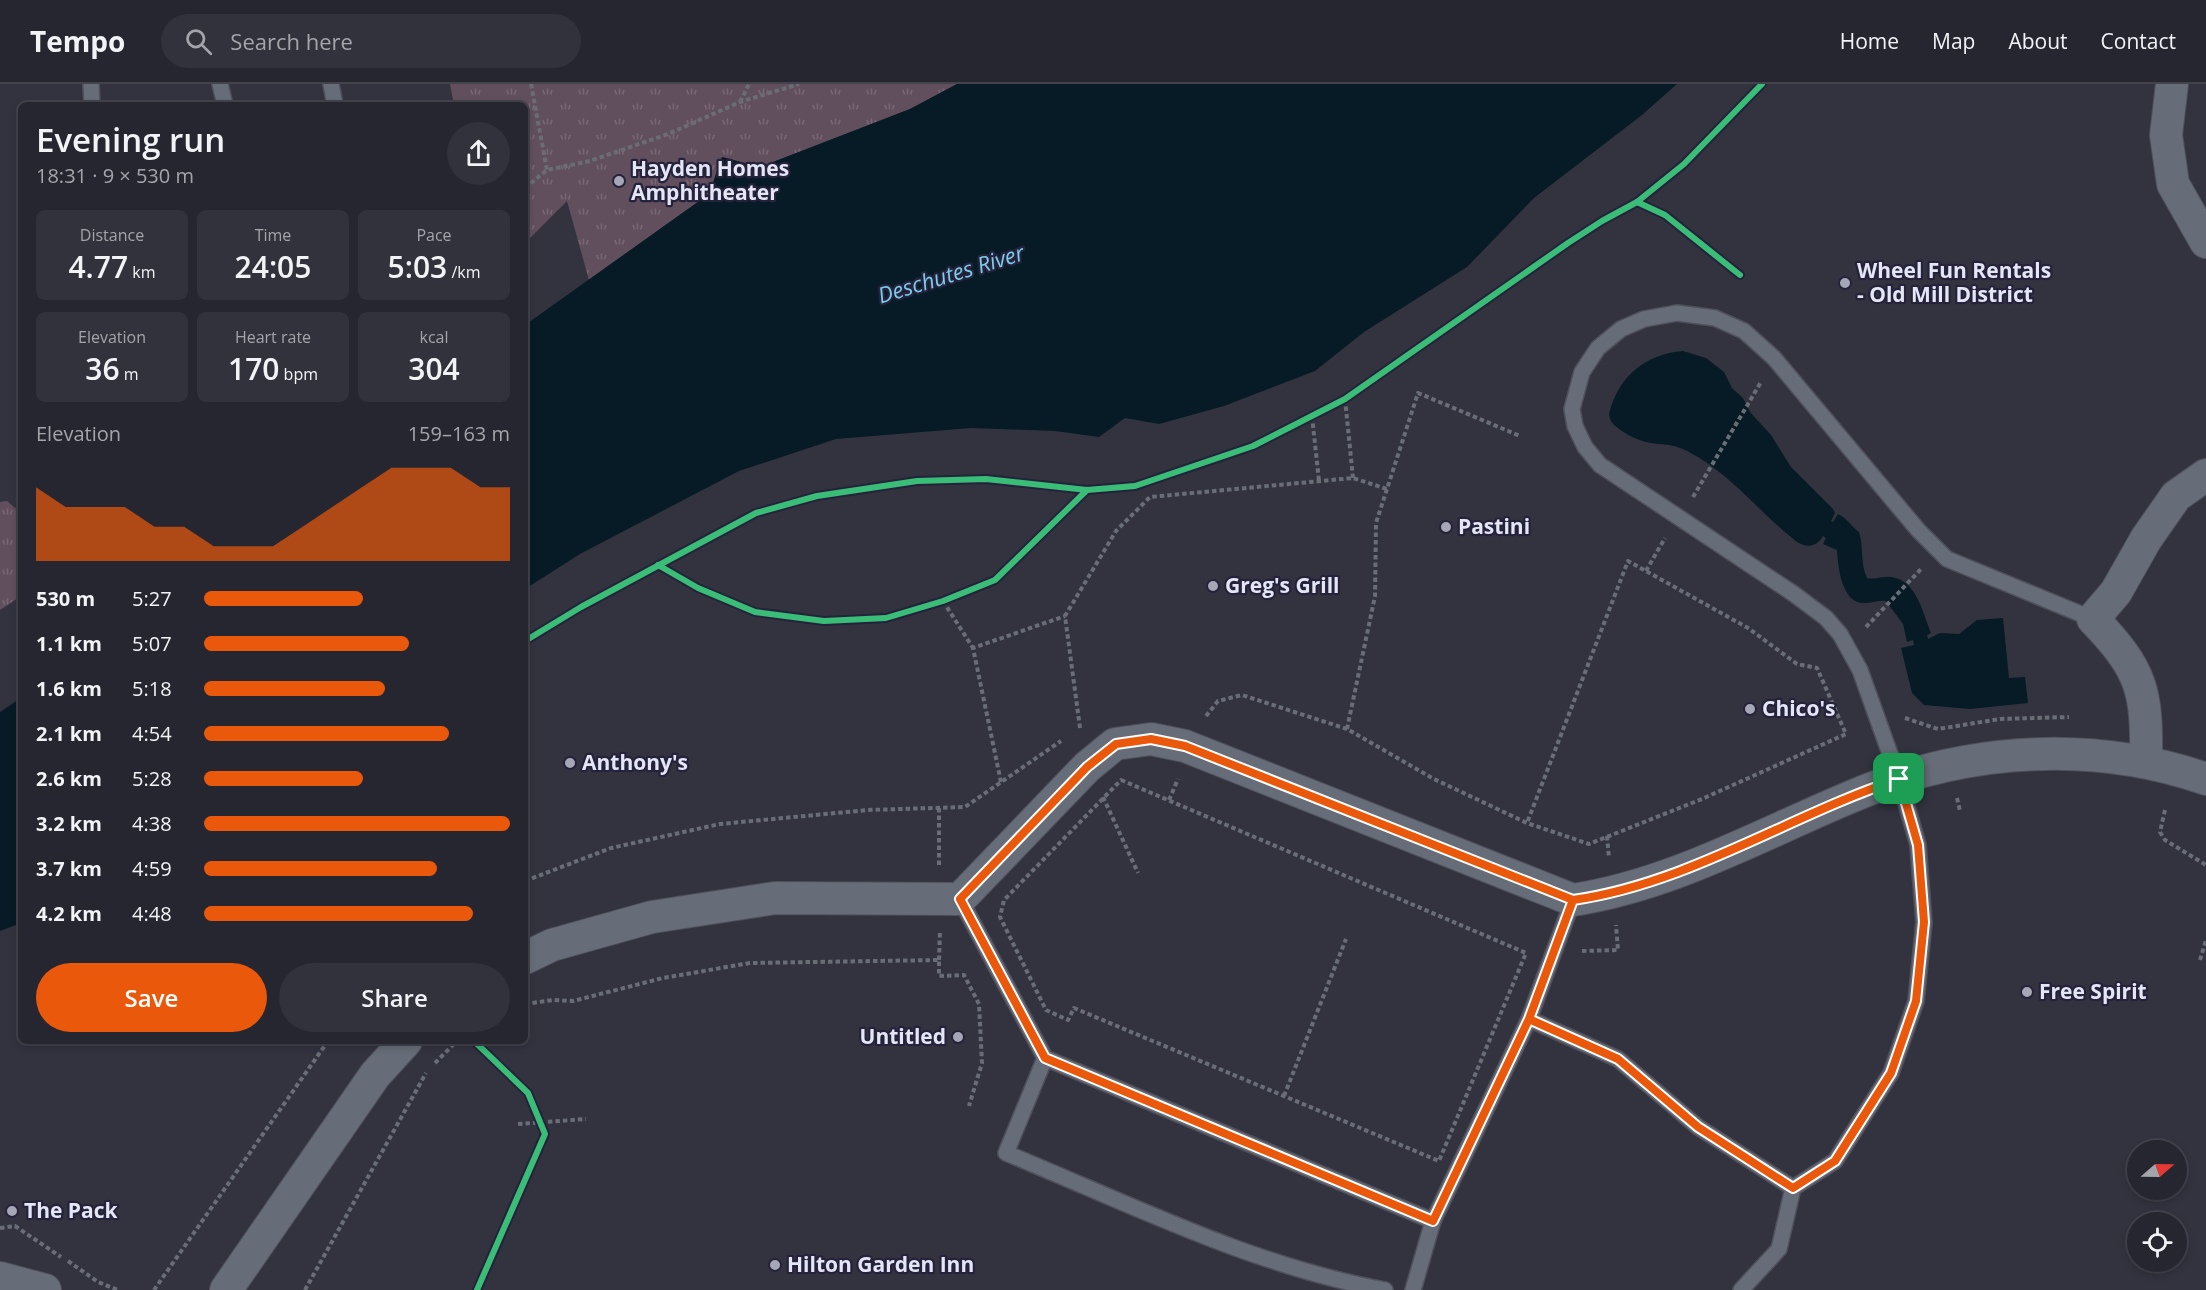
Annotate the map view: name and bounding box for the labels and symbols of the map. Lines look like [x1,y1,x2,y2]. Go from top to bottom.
place label: Hayden Homes Amphitheater [631,154,789,206]
marker: Hayden Homes Amphitheater [612,174,626,188]
water label: Deschutes River [874,236,1029,310]
place label: Wheel Fun Rentals - Old Mill District [1857,256,2051,308]
marker: Wheel Fun Rentals - Old Mill District [1838,276,1852,290]
place label: Pastini [1458,512,1530,540]
marker: Pastini [1439,520,1453,534]
place label: Greg's Grill [1225,571,1339,599]
marker: Greg's Grill [1206,579,1220,593]
place label: Chico's [1762,694,1835,722]
marker: Chico's [1743,702,1757,716]
place label: Anthony's [582,748,688,776]
pin [1873,753,1924,804]
marker: Anthony's [563,756,577,770]
place label: Free Spirit [2039,977,2147,1005]
marker: Free Spirit [2020,985,2034,999]
place label: Untitled [860,1022,946,1050]
marker: Untitled [951,1030,965,1044]
north arrow [2127,1140,2187,1200]
place label: The Pack [24,1196,118,1224]
marker: The Pack [5,1204,19,1218]
place label: Hilton Garden Inn [787,1250,974,1278]
marker: Hilton Garden Inn [768,1258,782,1272]

